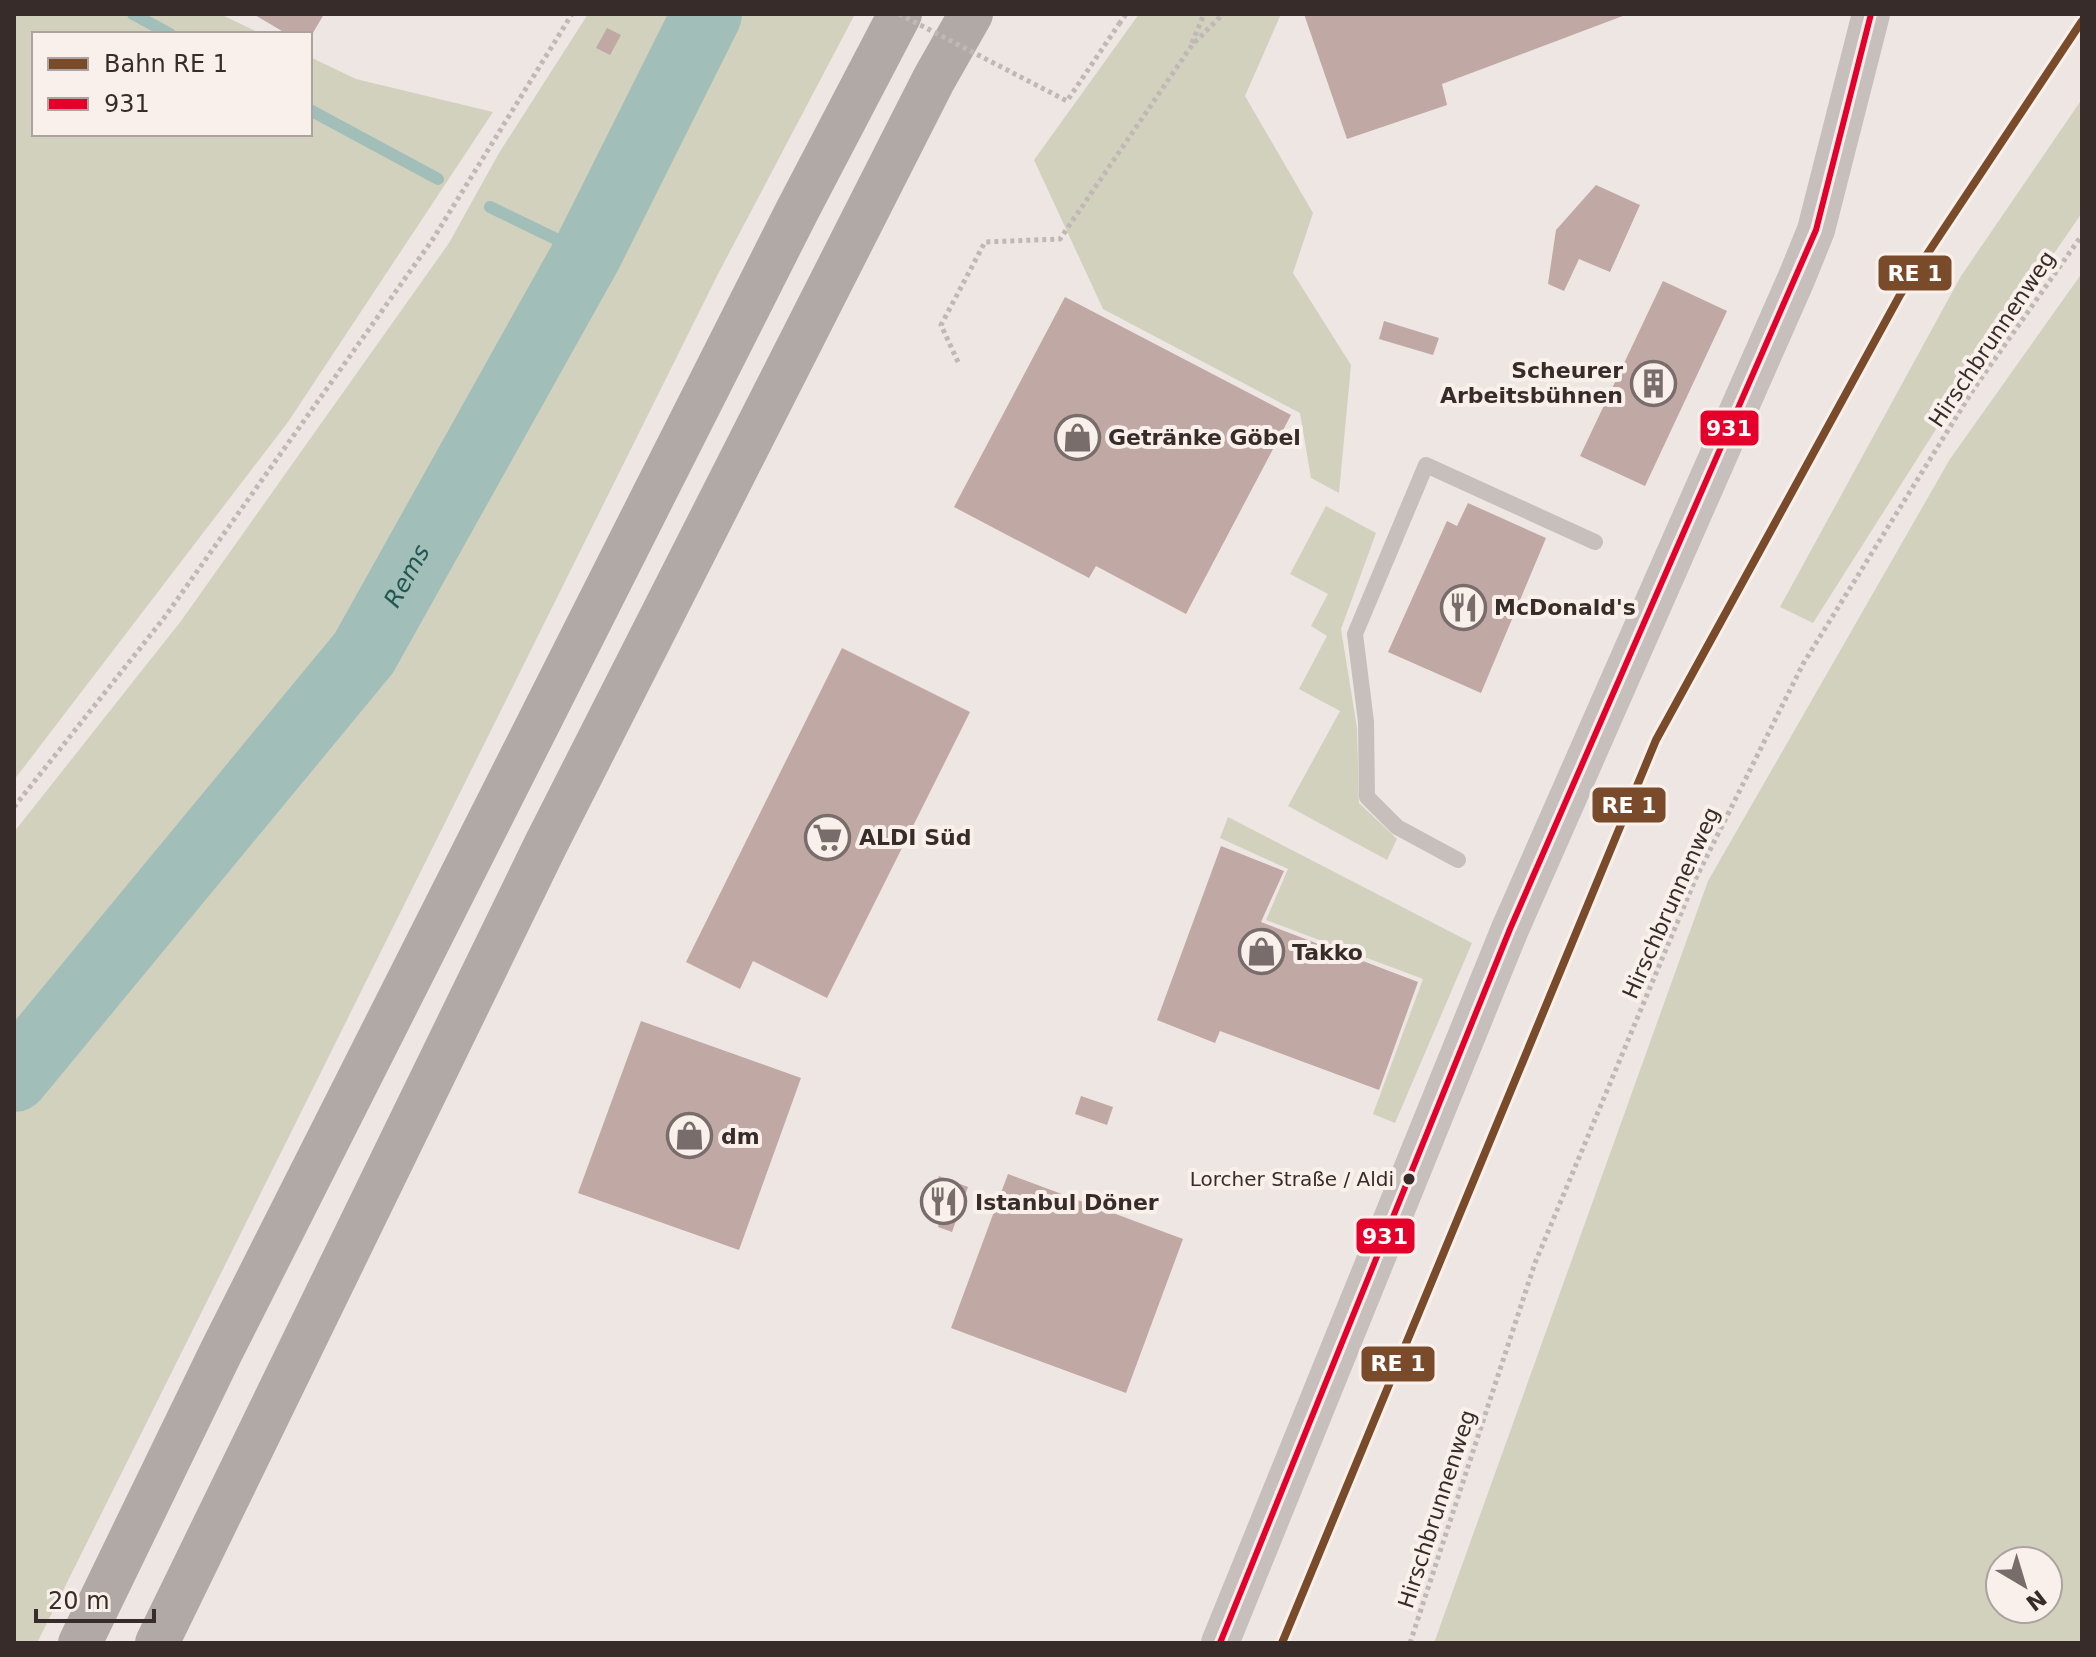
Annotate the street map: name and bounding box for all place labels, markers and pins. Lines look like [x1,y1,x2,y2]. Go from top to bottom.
place label: Scheurer Arbeitsbühnen [1440,358,1623,408]
building icon: Scheurer Arbeitsbühnen [1630,359,1678,407]
shop icon: Getränke Göbel [1053,413,1101,461]
place label: Getränke Göbel [1108,425,1301,450]
restaurant icon: McDonald's [1439,583,1487,631]
place label: McDonald's [1494,595,1636,620]
supermarket icon: ALDI Süd [804,813,852,861]
place label: ALDI Süd [859,825,971,850]
shop icon: Takko [1237,928,1285,976]
place label: Takko [1292,940,1363,965]
shop icon: dm [666,1112,714,1160]
place label: dm [721,1124,760,1149]
place label: Lorcher Straße / Aldi [1190,1167,1394,1191]
marker: Lorcher Straße / Aldi [1401,1171,1417,1187]
restaurant icon: Istanbul Döner [920,1178,968,1226]
place label: Istanbul Döner [975,1190,1159,1215]

